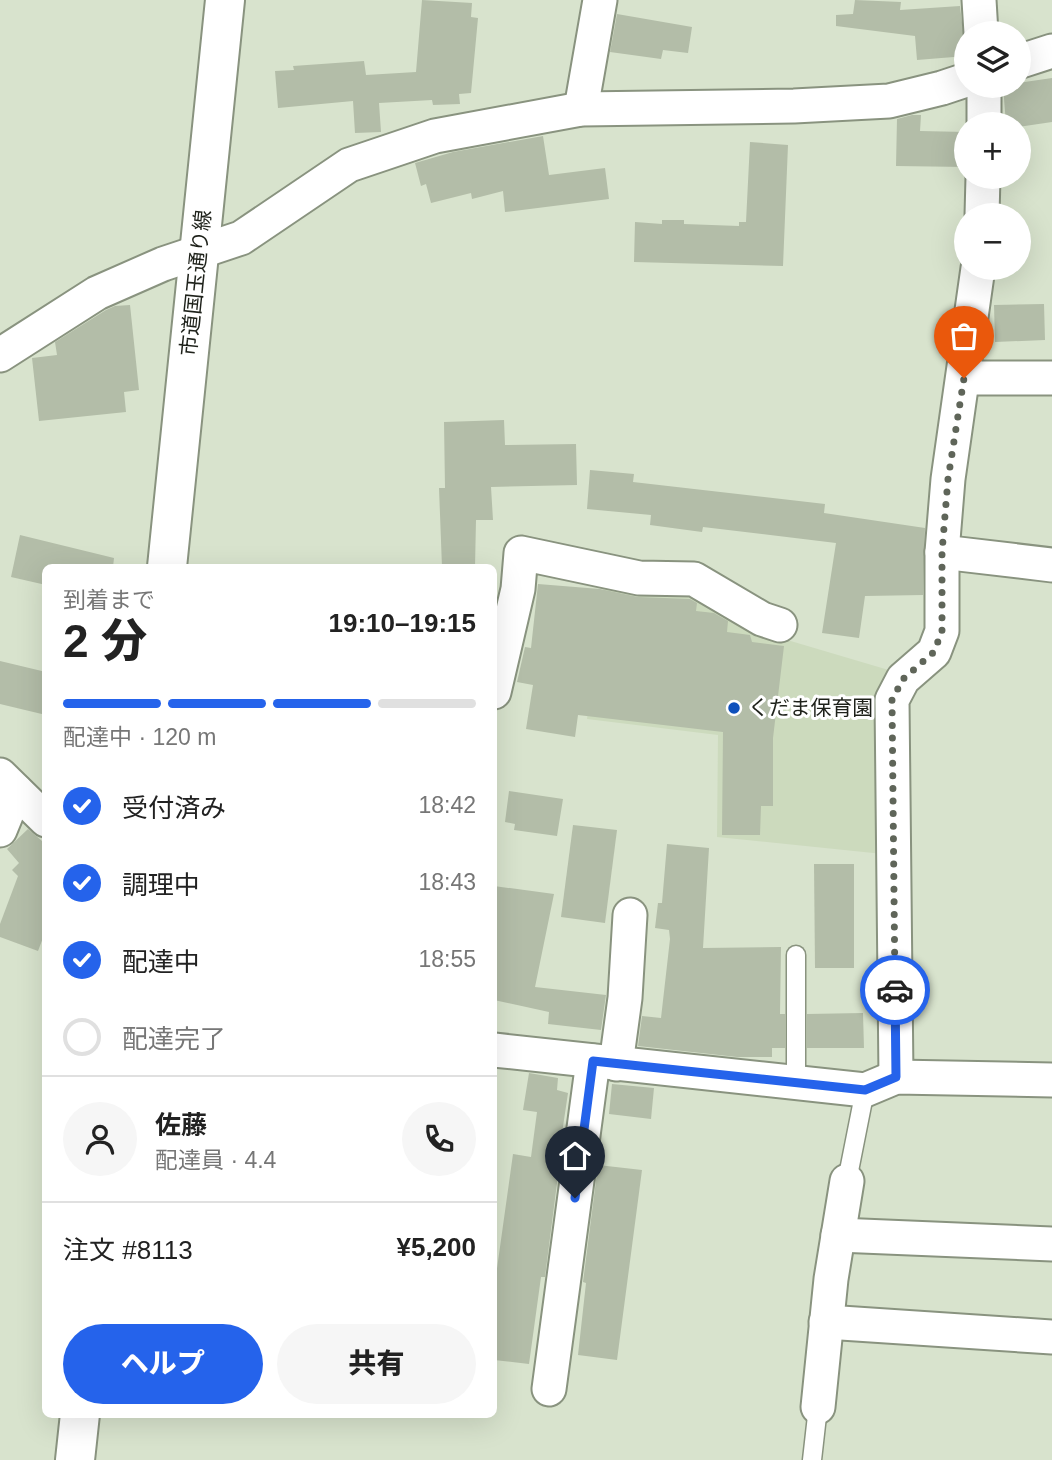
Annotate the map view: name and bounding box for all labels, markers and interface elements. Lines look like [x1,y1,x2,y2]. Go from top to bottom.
map controls [954,21,1031,280]
button: layers [954,21,1031,98]
button: + [954,112,1031,189]
button: − [954,203,1031,280]
street label: 市道国玉通り線 [176,209,215,357]
pin [934,306,994,378]
icon: bag [945,317,983,355]
text: 到着まで [63,587,155,613]
text: 19:10–19:15 [329,608,476,638]
text: 2 分 [63,615,147,667]
place label: くだま保育園 [748,696,874,719]
marker: くだま保育園 [726,700,742,716]
text: 配達中 · 120 m [63,724,216,750]
icon: check [63,787,101,825]
text: 18:42 [418,792,476,818]
text: 受付済み [122,793,226,823]
icon: check [63,864,101,902]
text: 18:43 [418,869,476,895]
text: 調理中 [122,870,200,900]
icon: check [63,941,101,979]
text: 18:55 [418,946,476,972]
text: 配達中 [122,947,200,977]
courier [860,955,930,1025]
icon: car [876,971,914,1009]
text: 配達完了 [122,1024,226,1054]
button: person [63,1102,137,1176]
button: phone [402,1102,476,1176]
text: 佐藤 [155,1110,207,1140]
pin [545,1126,605,1198]
icon: home [556,1137,594,1175]
text: 配達員 · 4.4 [155,1147,276,1173]
text: ¥5,200 [396,1232,476,1262]
text: 注文 #8113 [63,1235,193,1265]
button: ヘルプ [63,1324,263,1404]
button: 共有 [277,1324,476,1404]

